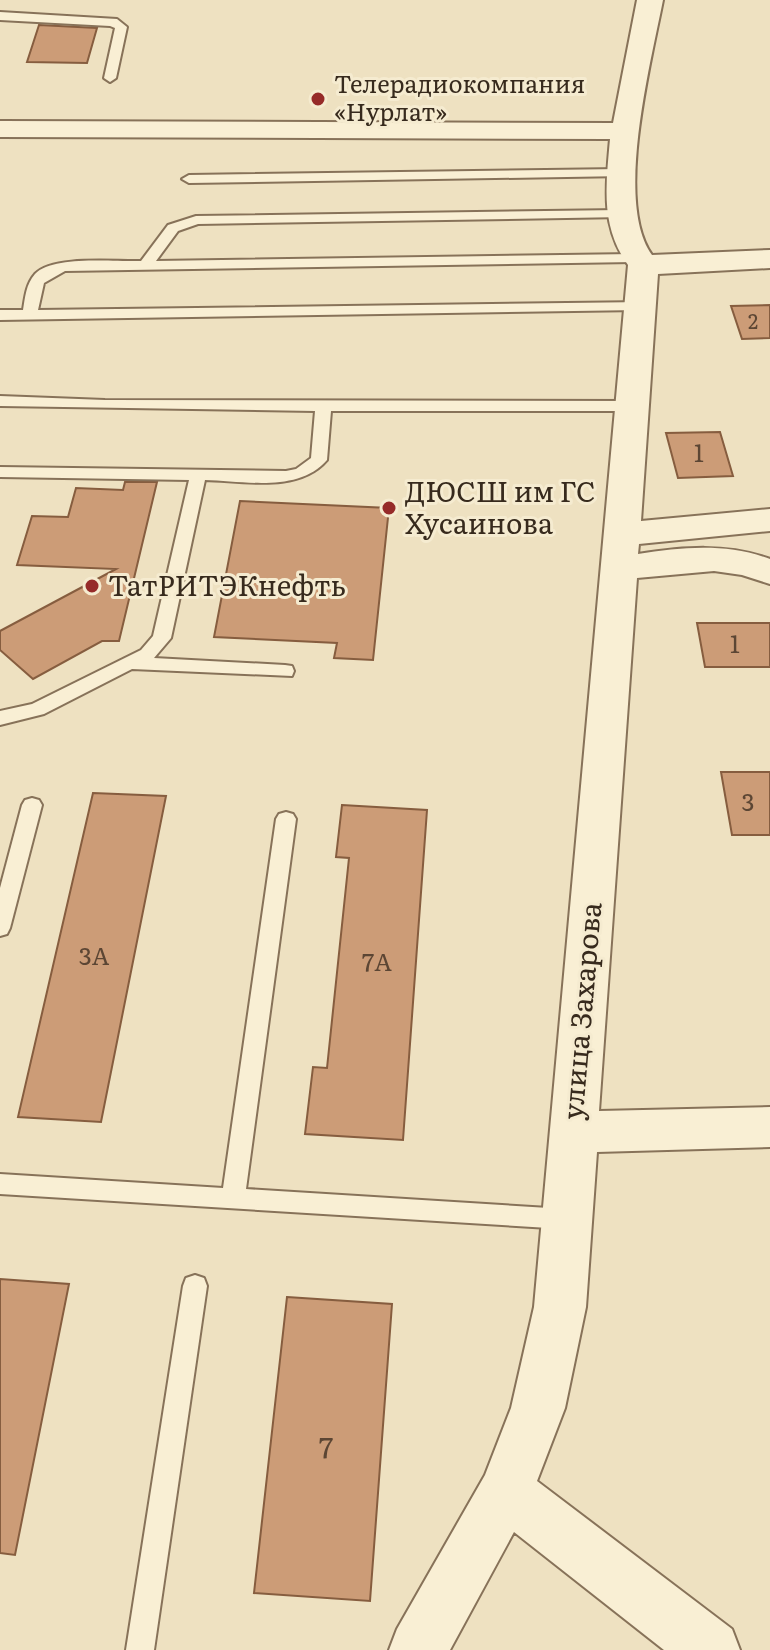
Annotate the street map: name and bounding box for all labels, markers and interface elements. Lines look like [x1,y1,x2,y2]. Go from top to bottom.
place label: Телерадиокомпания «Нурлат» [334,65,585,128]
marker: Телерадиокомпания «Нурлат» [309,90,327,108]
house number: 2 [748,305,758,335]
house number: 1 [694,434,704,469]
place label: ДЮСШ им ГС Хусаинова [405,469,596,543]
marker: ДЮСШ им ГС Хусаинова [380,499,398,517]
place label: ТатРИТЭКнефть [108,563,346,605]
marker: ТатРИТЭКнефть [83,577,101,595]
house number: 1 [730,625,740,660]
house number: 3 [741,783,755,818]
street label: улица Захарова [550,900,610,1121]
house number: 3А [79,937,110,972]
house number: 7А [362,943,392,978]
house number: 7 [319,1425,333,1467]

